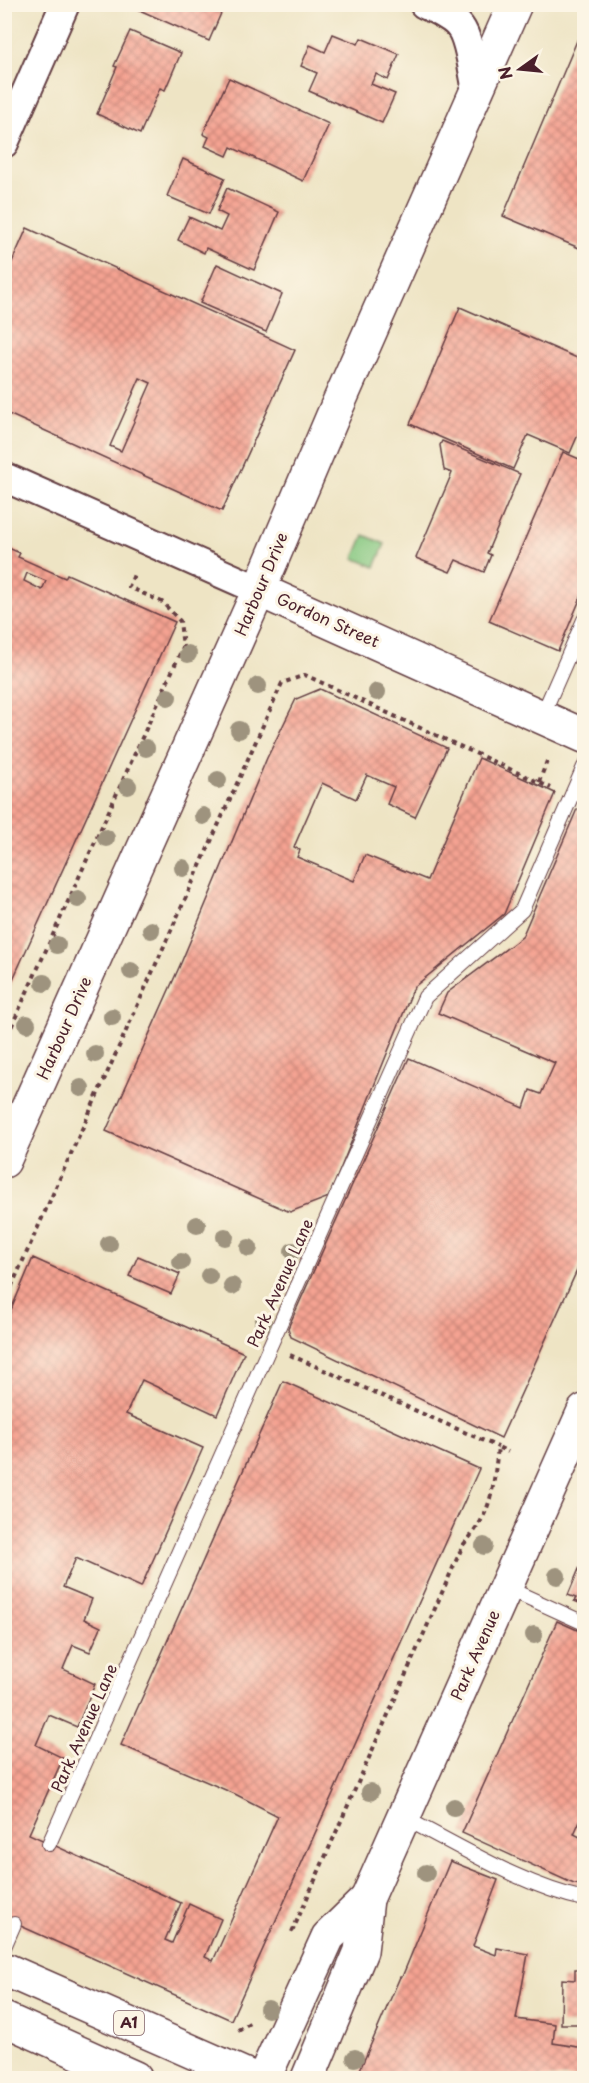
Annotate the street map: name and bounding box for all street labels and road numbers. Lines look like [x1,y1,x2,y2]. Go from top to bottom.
street label: Harbour Drive [227,528,293,639]
street label: Gordon Street [273,586,384,653]
street label: Harbour Drive [30,972,97,1083]
street label: Park Avenue Lane [240,1215,318,1351]
street label: Park Avenue [443,1605,505,1704]
street label: Park Avenue Lane [44,1660,122,1796]
road number: A1 [114,2011,144,2035]

